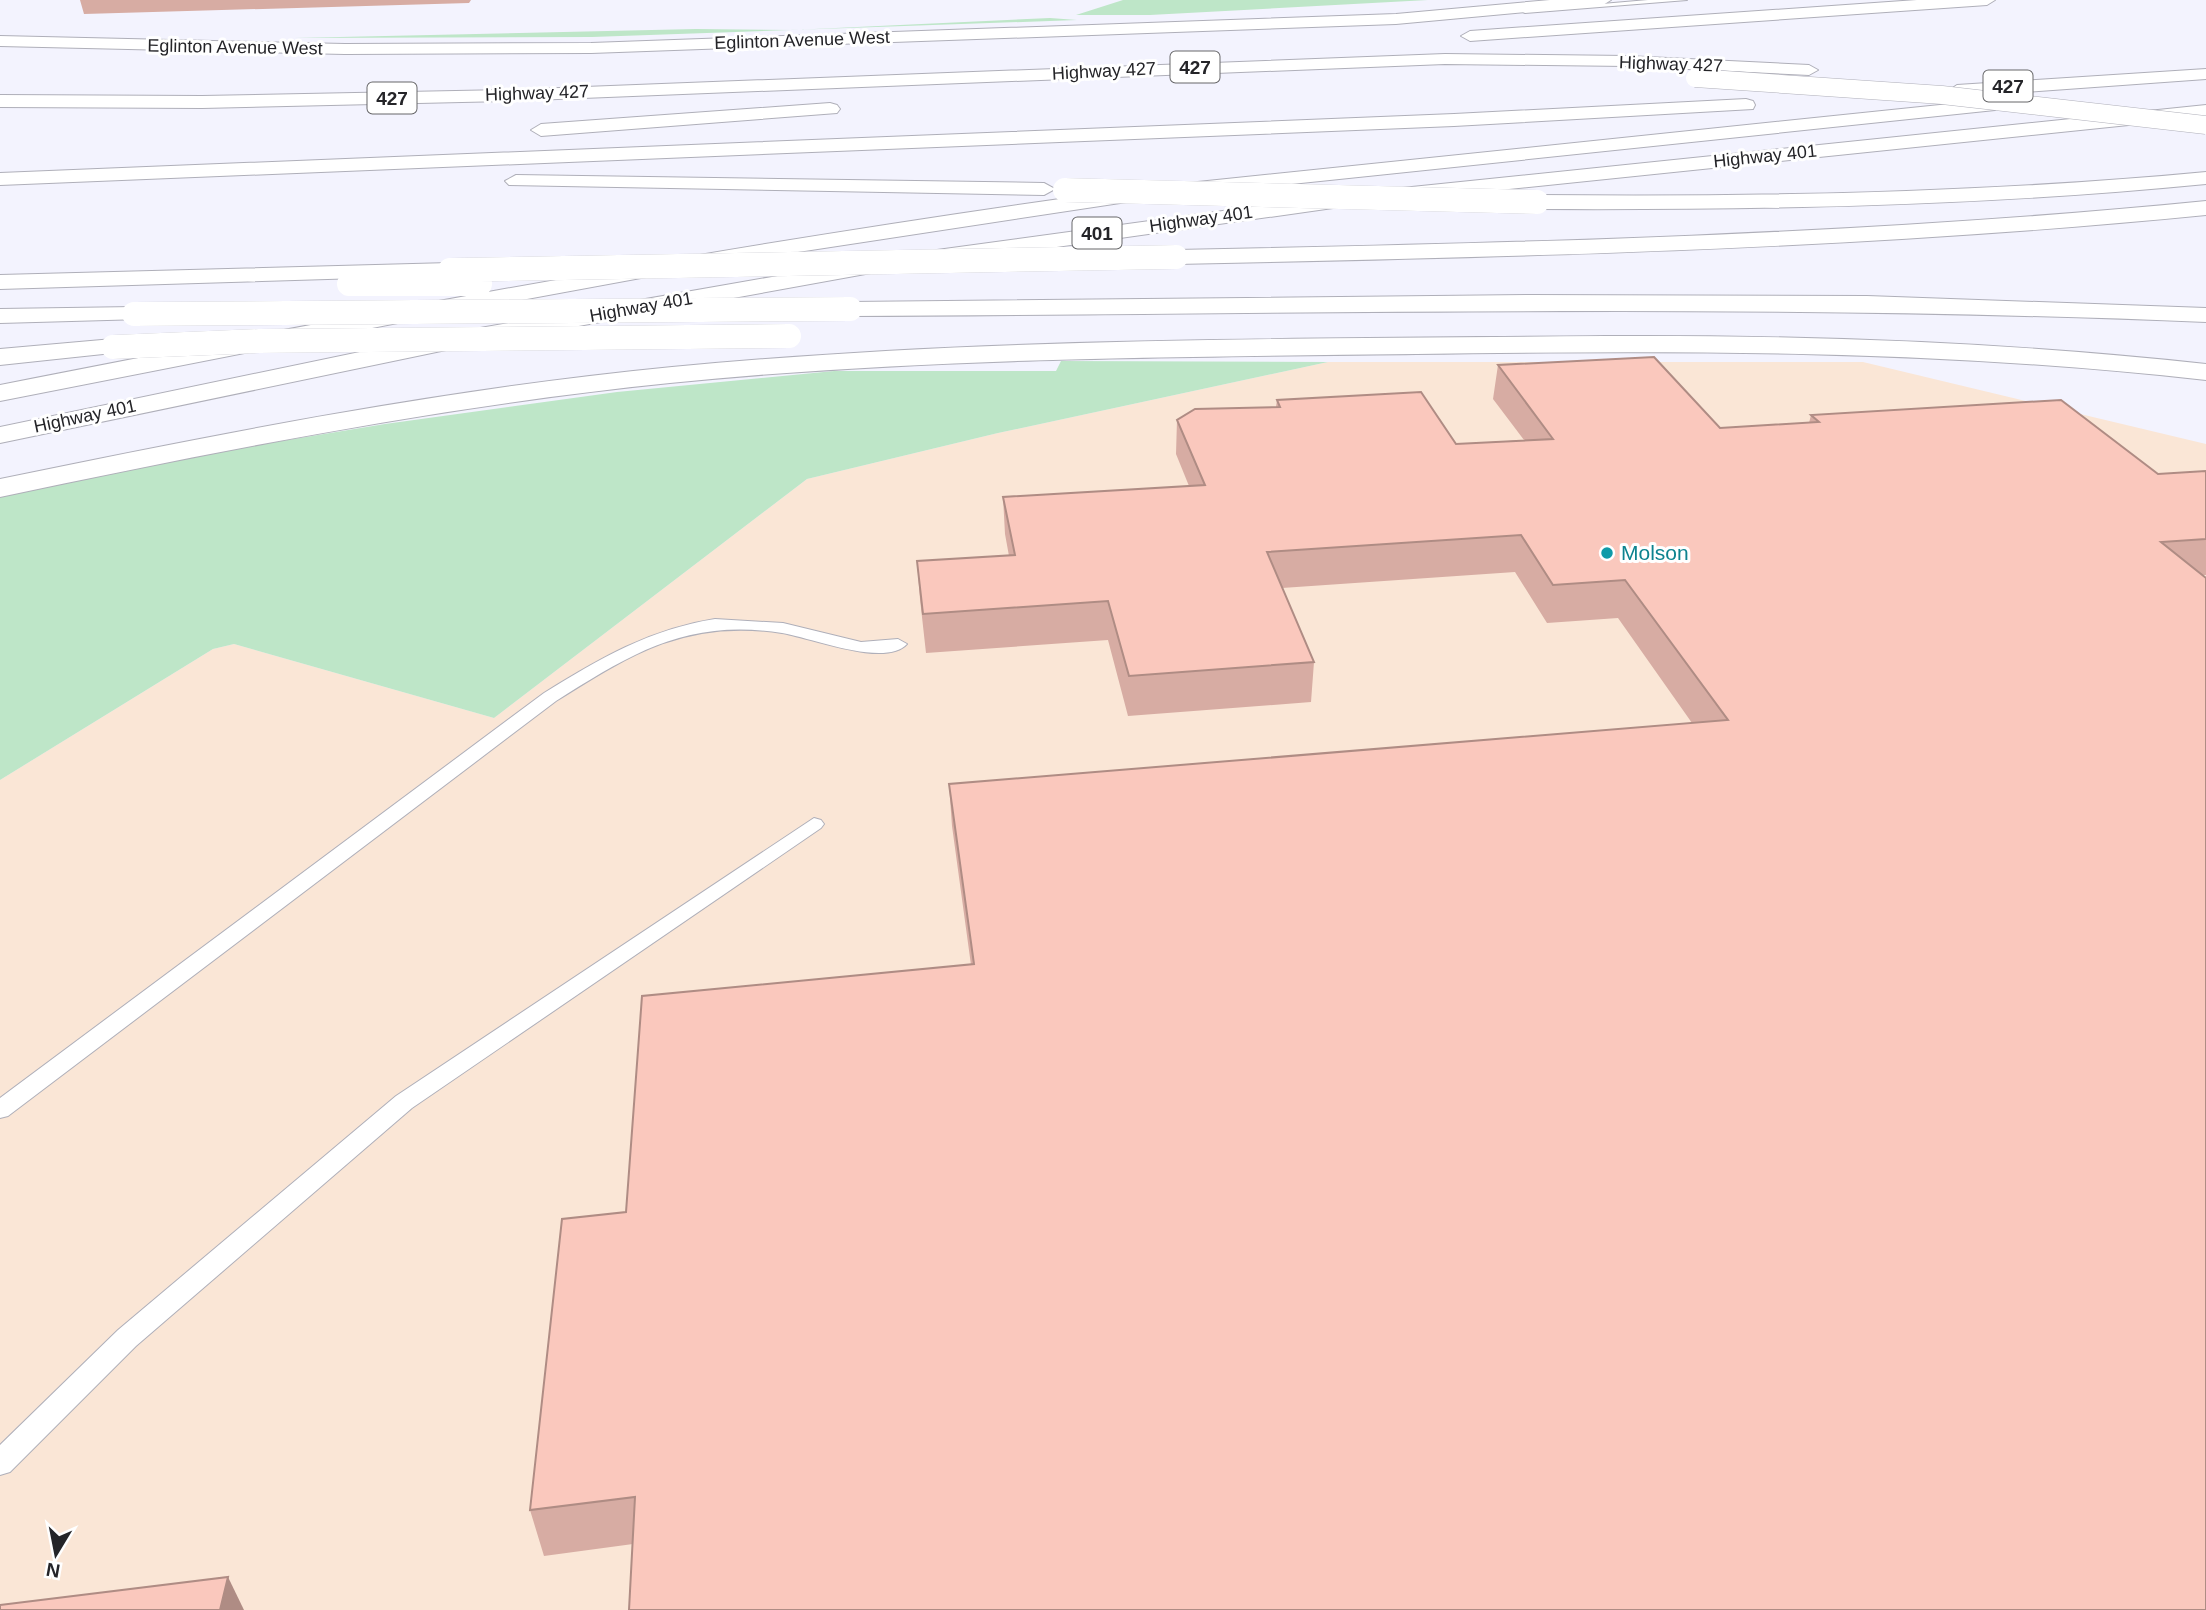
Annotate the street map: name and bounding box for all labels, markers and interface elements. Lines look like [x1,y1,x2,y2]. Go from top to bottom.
street label: Eglinton Avenue West [714,27,890,53]
street label: Eglinton Avenue West [147,35,323,59]
road number: 427 [1170,52,1220,82]
street label: Highway 427 [1619,52,1723,76]
street label: Highway 427 [1052,58,1156,84]
road number: 427 [1983,71,2032,102]
street label: Highway 427 [485,81,589,105]
road number: 427 [368,82,416,114]
street label: Highway 401 [1712,141,1818,171]
street label: Highway 401 [1148,202,1254,236]
road number: 401 [1072,218,1122,248]
street label: Highway 401 [588,288,694,326]
street label: Highway 401 [32,395,138,437]
place label: Molson [1621,541,1689,564]
marker: Molson [1599,545,1615,561]
north arrow [21,1519,91,1589]
text: N [45,1559,62,1582]

